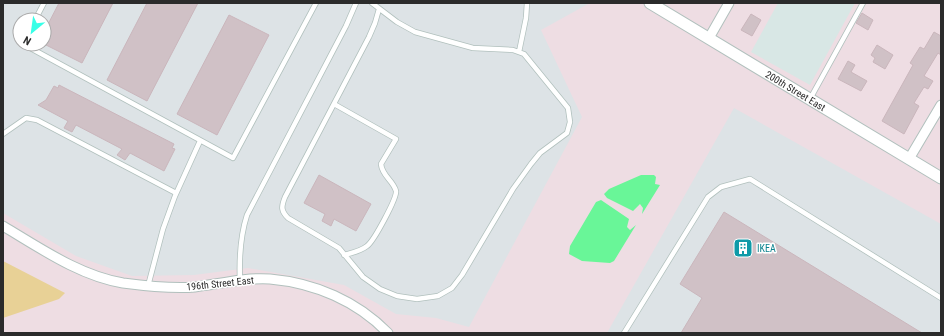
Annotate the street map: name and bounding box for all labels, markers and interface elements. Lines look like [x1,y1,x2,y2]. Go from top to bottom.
north arrow [12,12,52,52]
text: N [21,33,33,48]
street label: 200th Street East [763,69,827,113]
building icon: IKEA [732,237,754,259]
place label: IKEA [757,243,776,254]
street label: 196th Street East [186,274,254,293]

